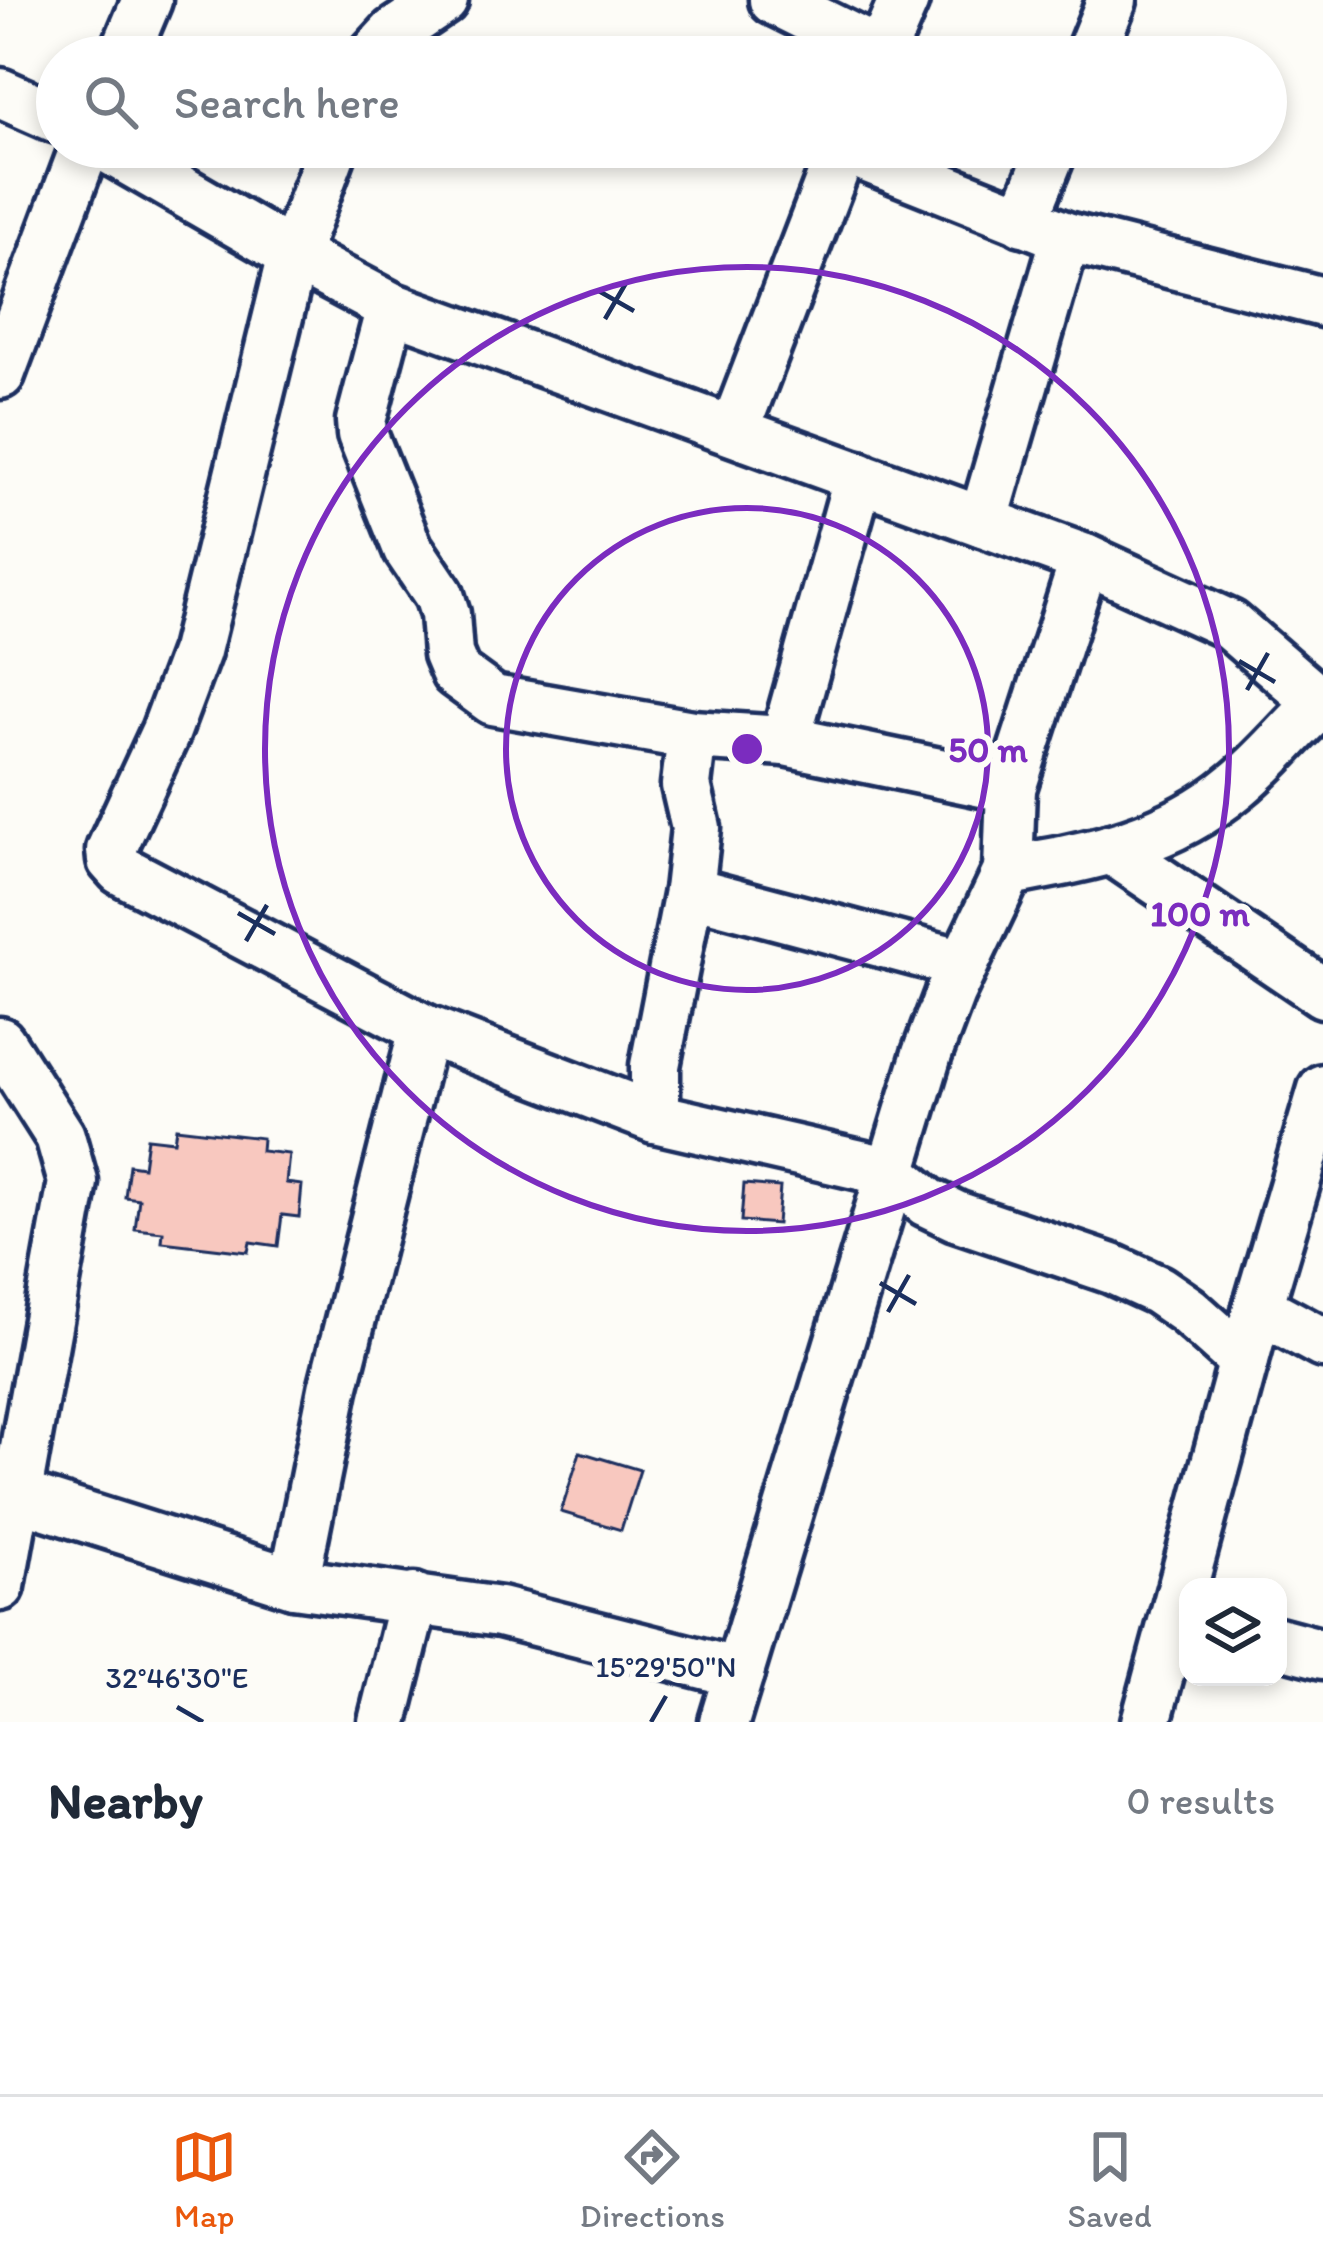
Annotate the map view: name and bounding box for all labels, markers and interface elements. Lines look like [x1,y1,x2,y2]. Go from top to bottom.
search box [36,36,1287,168]
icon: search [78,69,144,135]
text: Search here [174,75,400,129]
centre of rings [726,728,768,770]
text: 50 m [948,728,1028,771]
text: 100 m [1150,892,1250,935]
map controls [1179,1578,1287,1686]
button: layers [1179,1578,1287,1686]
text: 15°29'50"N [596,1648,737,1685]
text: 32°46'30"E [106,1659,248,1696]
text: Nearby [48,1770,203,1831]
text: 0 results [1126,1777,1275,1824]
tab: Map [171,2124,237,2235]
tab: Directions [580,2124,725,2235]
tab: Saved [1068,2124,1152,2235]

